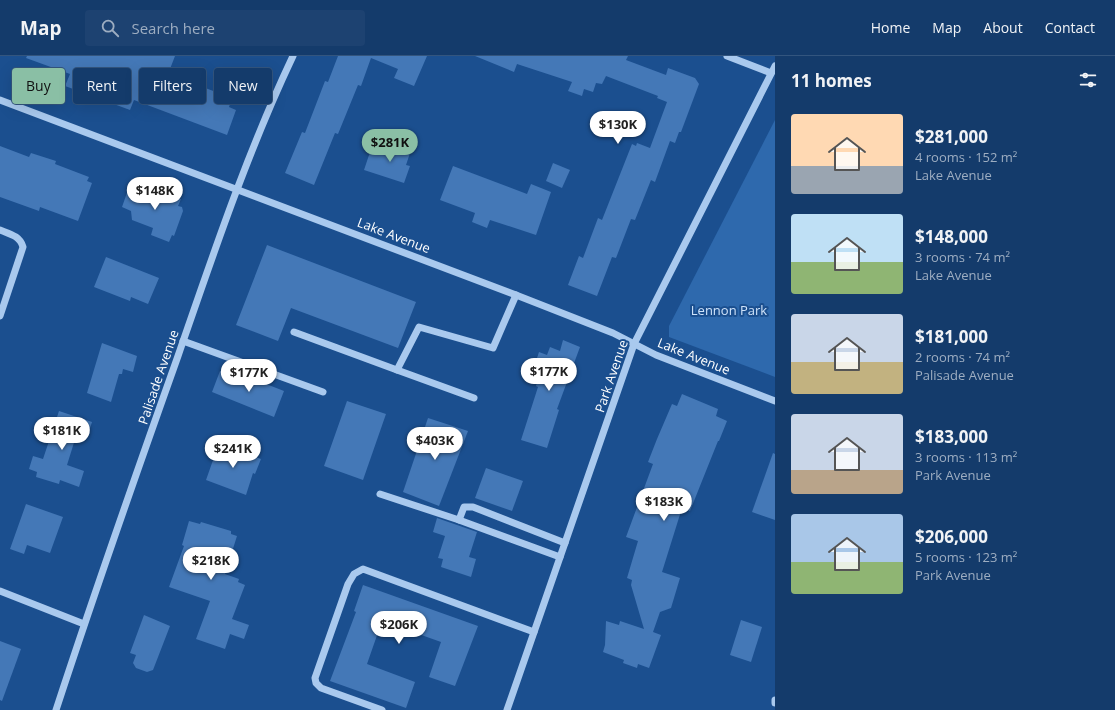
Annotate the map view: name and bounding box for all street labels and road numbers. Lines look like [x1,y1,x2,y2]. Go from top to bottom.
street label: Lake Avenue [355,213,433,257]
street label: Palisade Avenue [133,327,183,427]
street label: Lake Avenue [655,333,733,379]
street label: Park Avenue [590,337,632,415]

